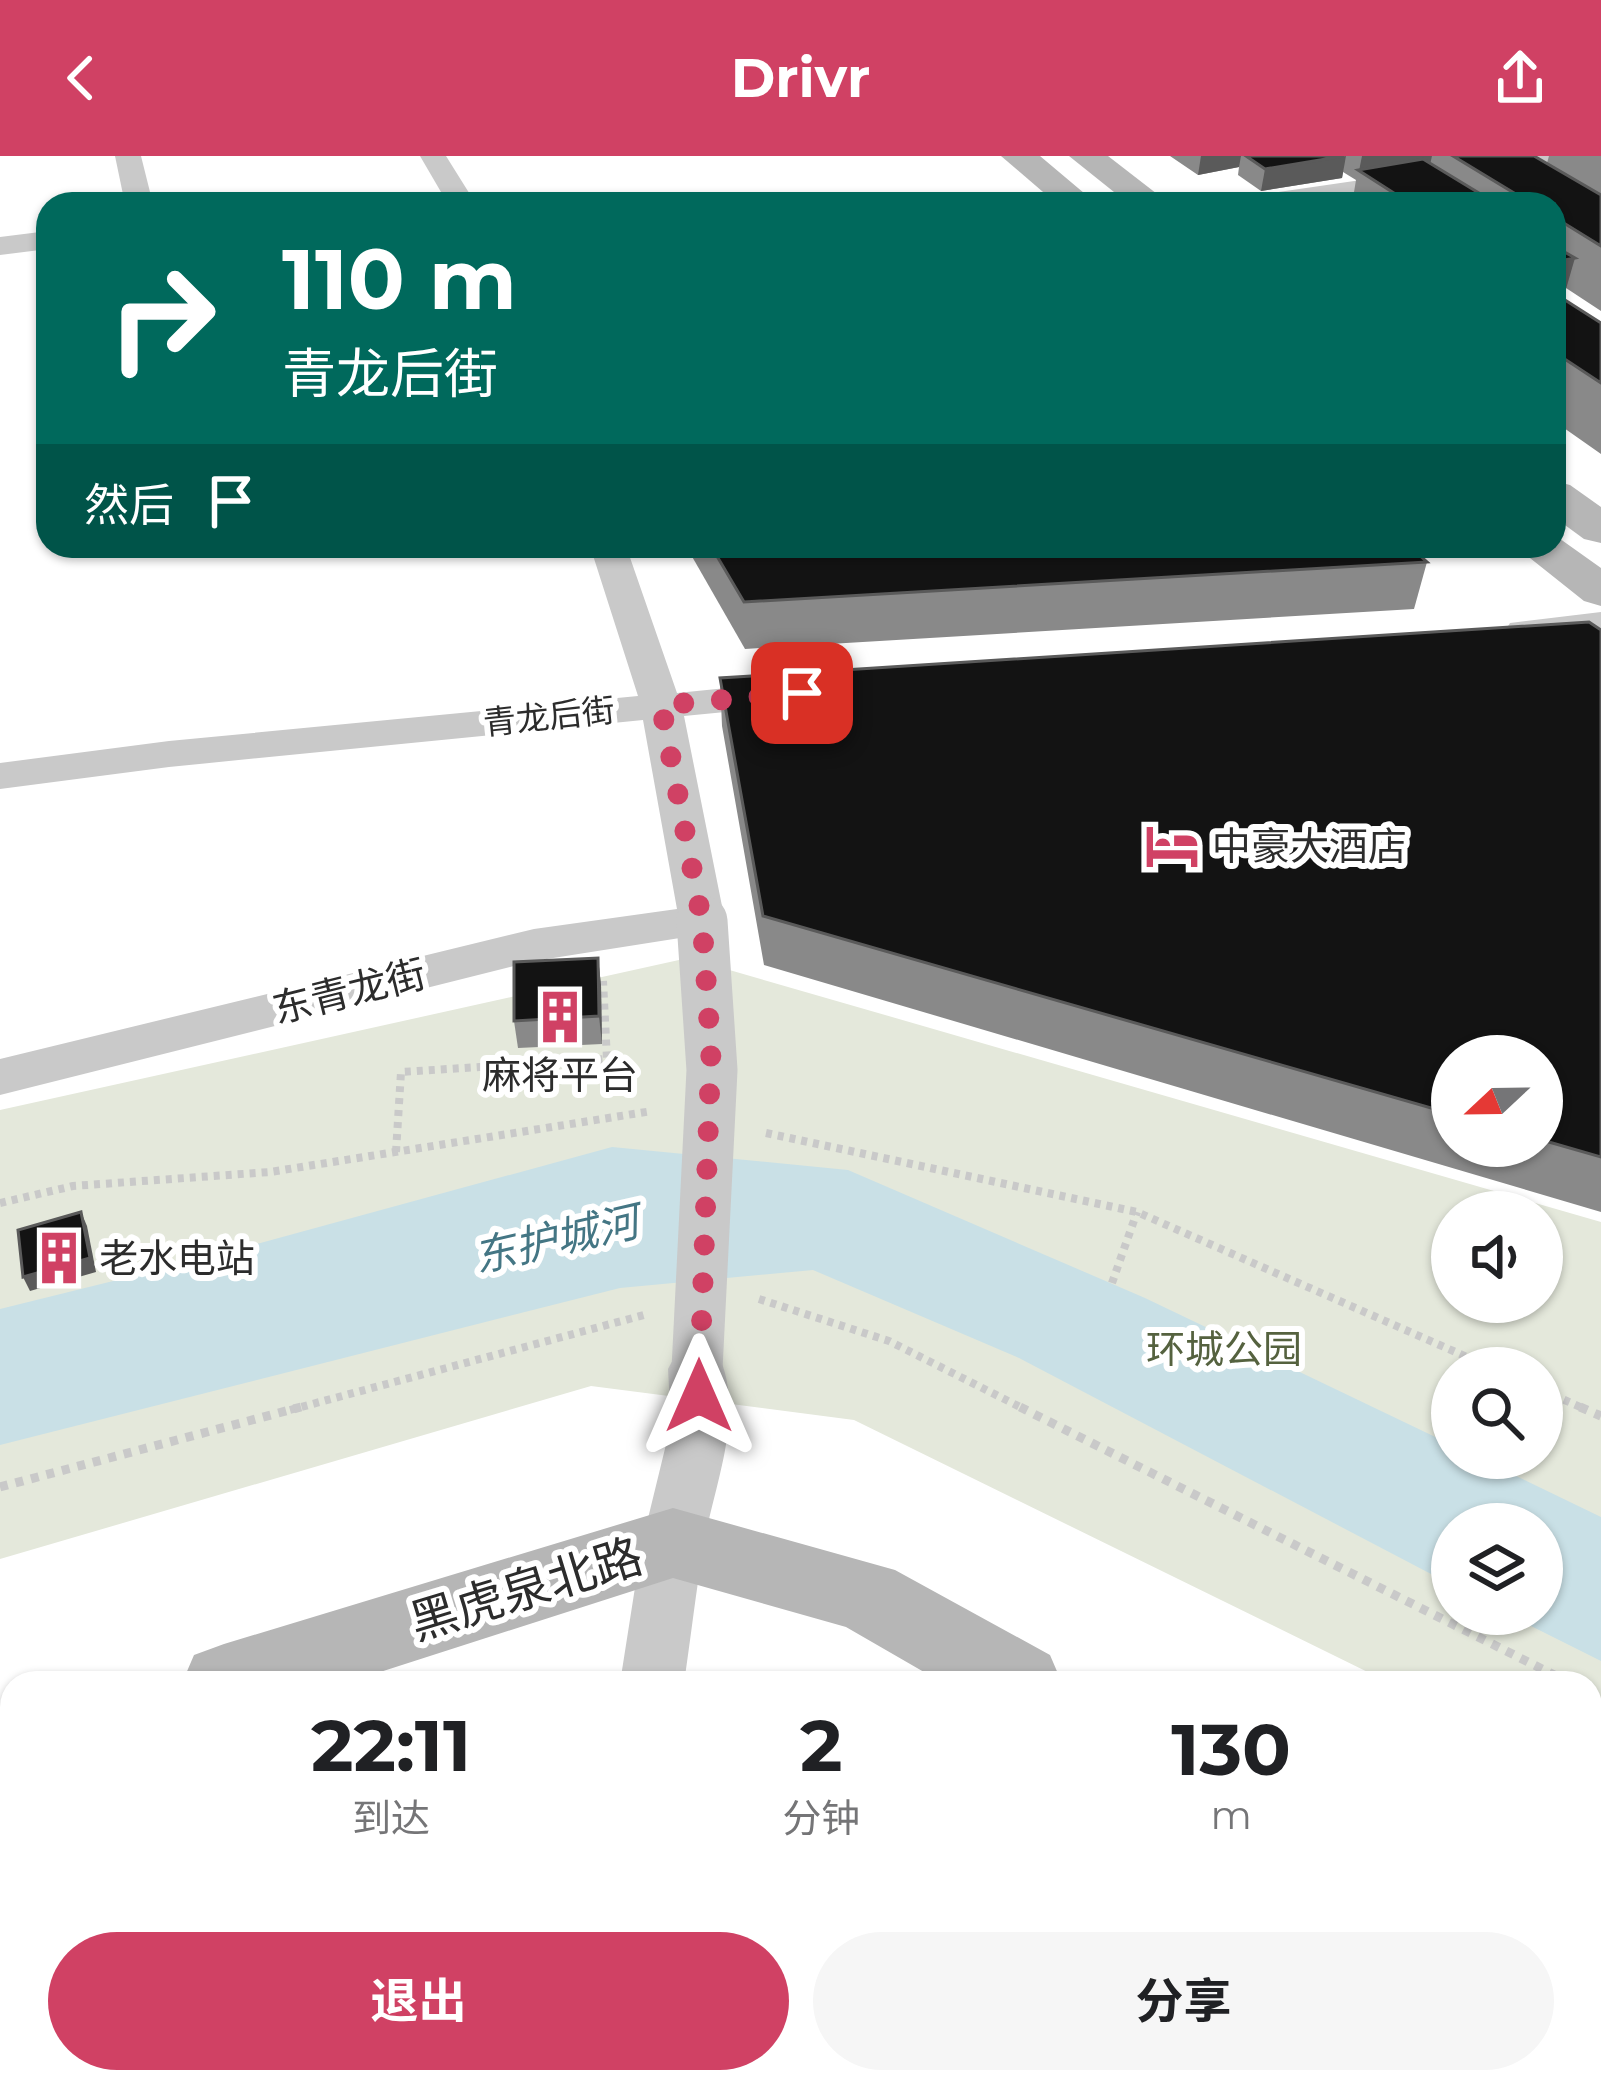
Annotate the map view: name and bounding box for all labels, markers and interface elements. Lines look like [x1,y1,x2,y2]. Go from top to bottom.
icon: back [48,45,114,111]
text: Drivr [731,45,870,111]
icon: share [1487,45,1553,111]
text: 110 m [282,228,517,330]
icon: right [84,240,240,396]
text: 青龙后街 [282,341,498,407]
icon: arrive [198,468,264,534]
text: 然后 [84,477,174,532]
pin [751,642,853,744]
icon: arrive [769,660,835,726]
street label: 青龙后街 [481,689,617,743]
hotel icon: 中豪大酒店 [1143,817,1201,875]
place label: 中豪大酒店 [1212,822,1407,870]
street label: 东青龙街 [268,949,430,1033]
building icon: 麻将平台 [531,988,589,1046]
north arrow [1431,1035,1563,1167]
map controls [1431,1035,1563,1635]
place label: 麻将平台 [482,1051,638,1099]
button: sound [1431,1191,1563,1323]
water label: 东护城河 [468,1193,651,1283]
building icon: 老水电站 [30,1229,88,1287]
place label: 老水电站 [99,1234,255,1282]
park label: 环城公园 [1146,1325,1302,1373]
position arrow [636,1333,762,1459]
button: search [1431,1347,1563,1479]
button: layers [1431,1503,1563,1635]
street label: 黑虎泉北路 [403,1526,649,1652]
text: 22:11 [311,1701,471,1789]
text: 2 [800,1701,843,1789]
text: 130 [1171,1705,1291,1793]
text: m [1210,1791,1252,1839]
text: 到达 [352,1794,430,1842]
text: 分钟 [782,1794,860,1842]
button: 退出 [48,1932,789,2070]
button: 分享 [813,1932,1554,2070]

